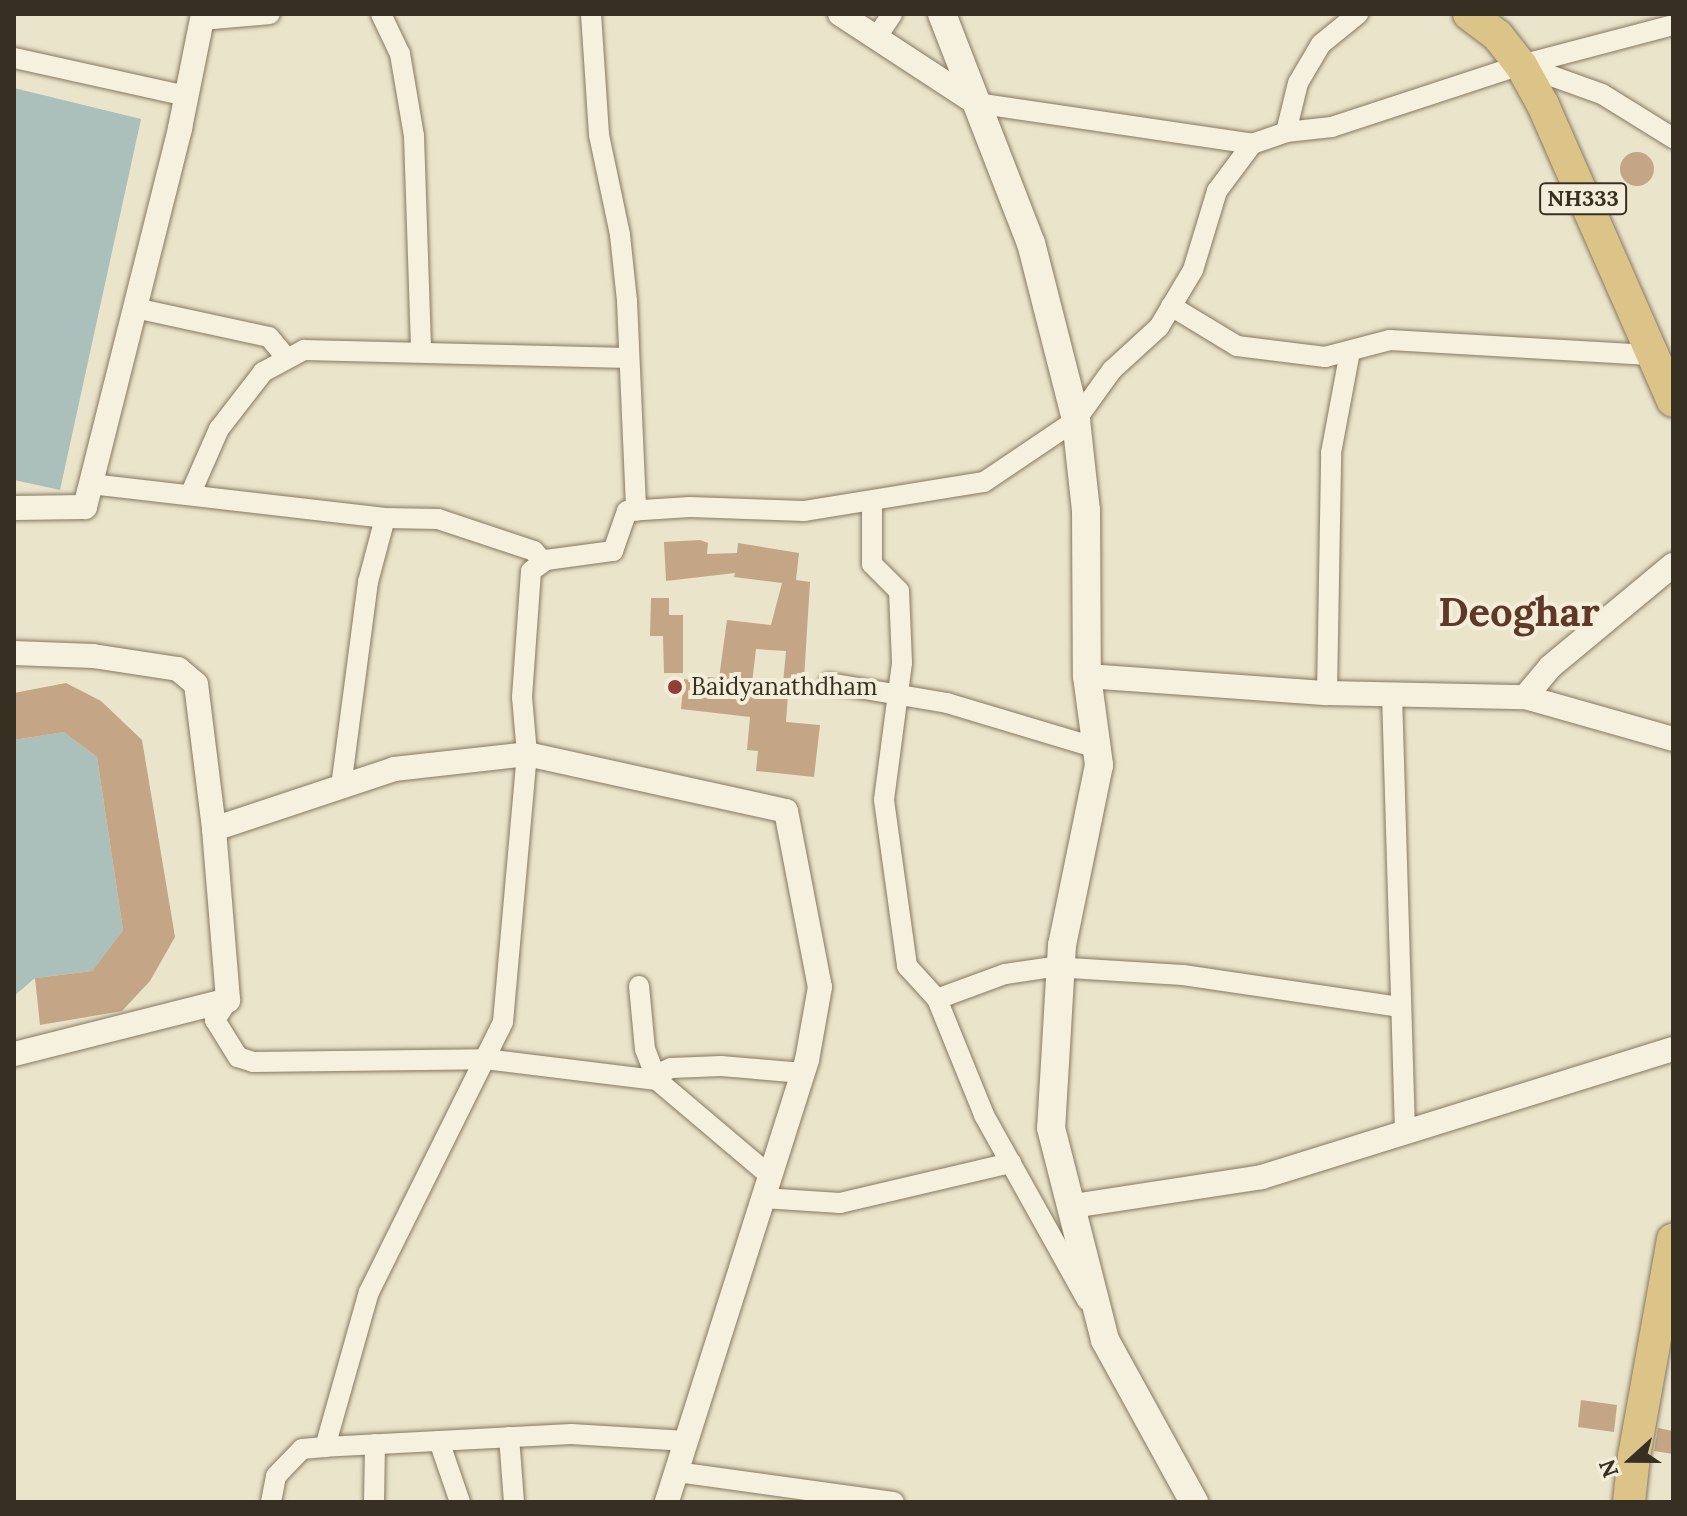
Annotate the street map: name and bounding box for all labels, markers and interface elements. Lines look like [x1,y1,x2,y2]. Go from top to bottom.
road number: NH333 [1539,181,1627,217]
district label: Deoghar [1438,588,1600,636]
place label: Baidyanathdham [691,673,877,701]
marker: Baidyanathdham [666,678,684,696]
north arrow [1591,1420,1671,1500]
text: N [1592,1456,1625,1482]

